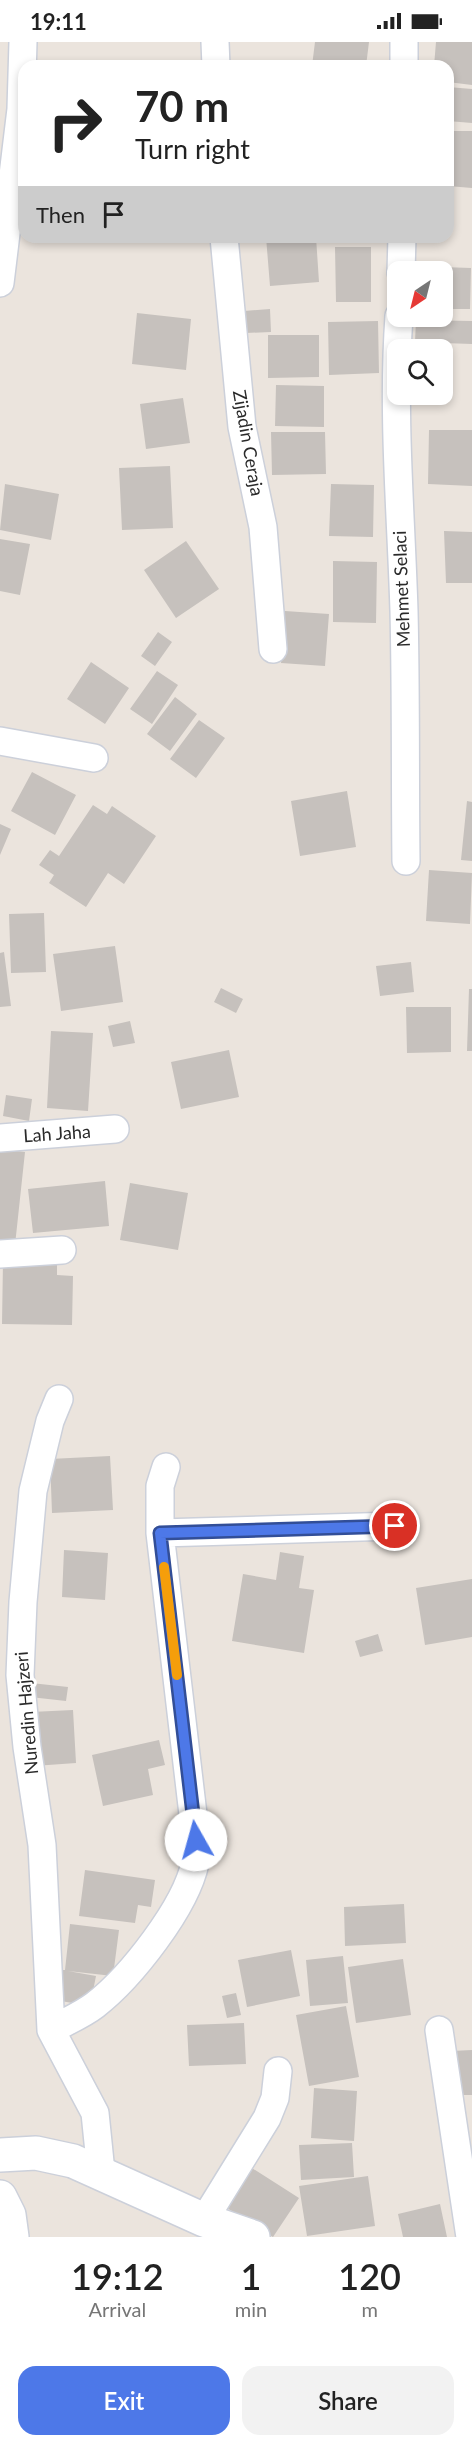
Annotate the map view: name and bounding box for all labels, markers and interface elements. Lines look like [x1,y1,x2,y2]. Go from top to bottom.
text: 19:11 [30,8,87,35]
text: 70 m [135,81,229,131]
icon: right [36,84,114,162]
text: Turn right [135,132,250,165]
icon: arrive [97,198,130,231]
text: Then [36,201,85,228]
north arrow [387,261,453,327]
map controls [387,261,453,405]
button: search [387,339,453,405]
street label: Zijadin Ceraja [229,388,269,498]
street label: Mehmet Selaci [388,530,414,648]
street label: Lah Jaha [22,1120,91,1146]
pin [369,1500,420,1551]
icon: arrive [378,1509,411,1542]
street label: Nuredin Hajzeri [10,1651,42,1776]
position arrow [164,1808,228,1872]
text: 19:12 [71,2254,164,2298]
text: 1 [241,2254,261,2298]
text: 120 [338,2254,401,2298]
text: Arrival [89,2297,146,2321]
text: min [235,2297,267,2321]
text: m [361,2297,378,2321]
button: Exit [18,2366,230,2435]
button: Share [242,2366,454,2435]

